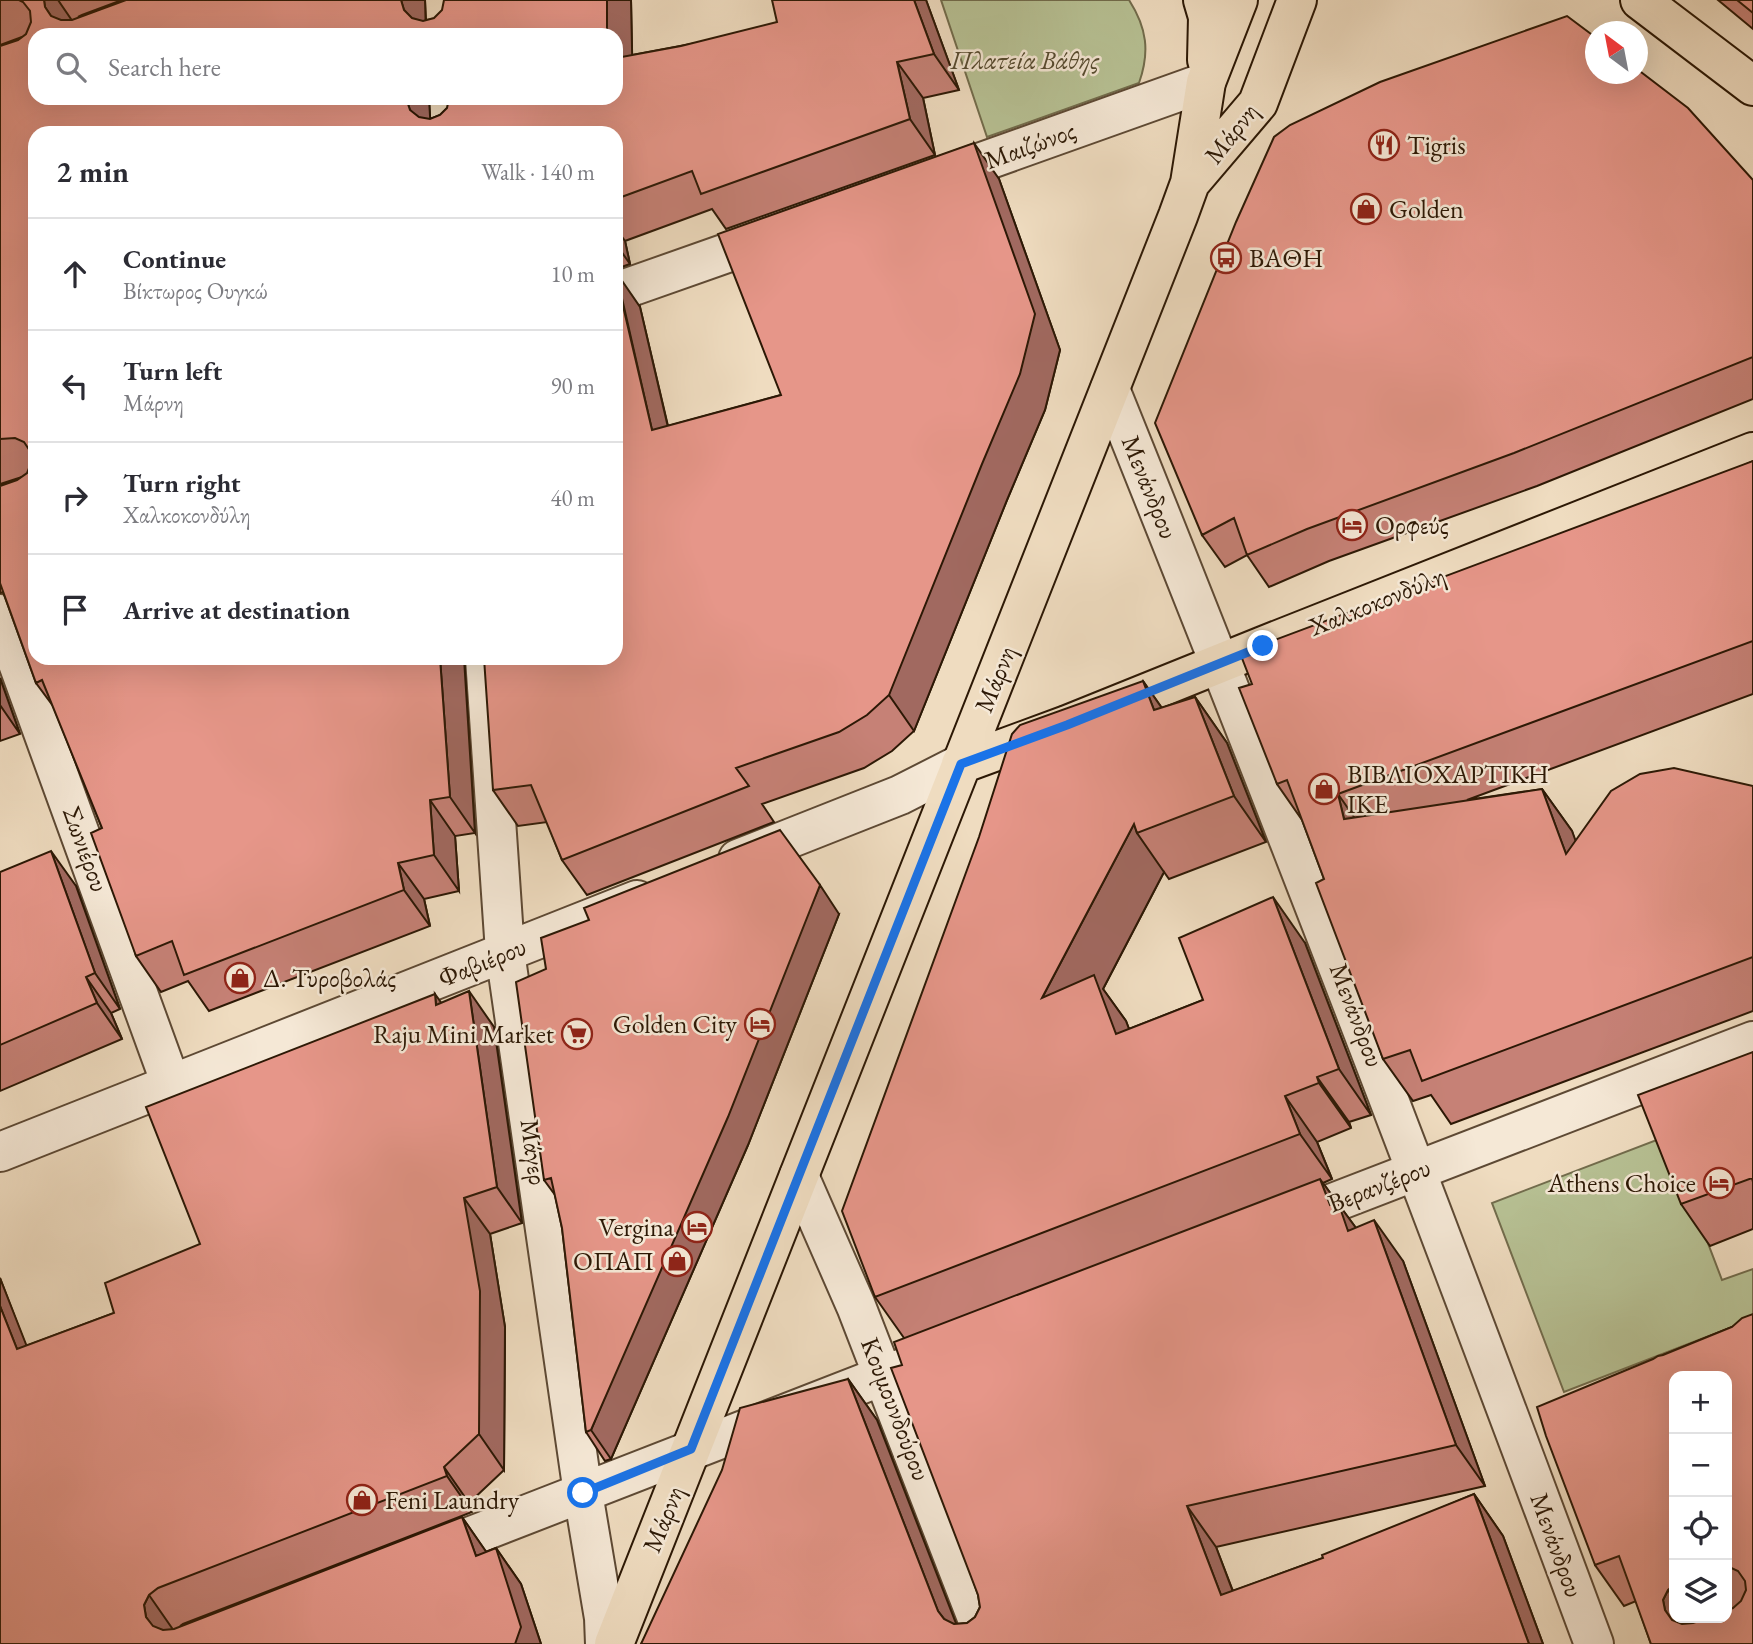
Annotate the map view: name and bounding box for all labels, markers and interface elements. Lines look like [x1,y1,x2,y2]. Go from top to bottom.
north arrow [1585,21,1648,84]
search box [28,28,623,105]
park label: Πλατεία Βάθης [949,43,1100,77]
icon: search [52,48,90,86]
text: Search here [108,50,221,84]
street label: Μάρνη [1196,95,1266,171]
street label: Μαιζώνος [980,113,1080,177]
restaurant icon: Tigris [1367,128,1401,162]
place label: Tigris [1407,128,1466,162]
text: 2 min [56,152,129,191]
text: Walk · 140 m [481,157,595,187]
shop icon: Golden [1349,192,1383,226]
place label: Golden [1389,192,1464,226]
bus stop icon: ΒΑΘΗ [1209,241,1243,275]
place label: ΒΑΘΗ [1249,241,1323,275]
text: Continue [123,242,226,276]
icon: ahead [56,255,94,293]
text: 10 m [550,259,595,289]
text: Βίκτωρος Ουγκώ [123,276,268,306]
text: Turn left [123,354,222,388]
icon: left [56,367,94,405]
text: 90 m [550,371,595,401]
text: Μάρνη [123,388,184,418]
street label: Μενάνδρου [1114,430,1186,544]
text: Turn right [123,466,241,500]
icon: right [56,479,94,517]
text: 40 m [550,483,595,513]
text: Χαλκοκονδύλη [123,500,251,530]
hotel icon: Ορφεύς [1335,508,1369,542]
place label: Ορφεύς [1375,508,1449,542]
street label: Χαλκοκονδύλη [1303,558,1450,644]
icon: arrive [56,591,94,629]
text: Arrive at destination [123,593,350,627]
route end [1247,630,1278,661]
street label: Μάρνη [966,641,1024,717]
place label: ΒΙΒΛΙΟΧΑΡΤΙΚΗ ΙΚΕ [1347,757,1549,821]
shop icon: ΒΙΒΛΙΟΧΑΡΤΙΚΗ ΙΚΕ [1307,772,1341,806]
street label: Σωνιέρου [55,802,117,896]
street label: Φαβιέρου [433,929,531,995]
street label: Μενάνδρου [1322,958,1392,1072]
shop icon: Δ. Τυροβολάς [223,961,257,995]
place label: Δ. Τυροβολάς [263,961,396,995]
place label: Golden City [613,1007,738,1041]
hotel icon: Golden City [743,1007,777,1041]
place label: Raju Mini Market [373,1017,554,1051]
supermarket icon: Raju Mini Market [560,1017,594,1051]
street label: Μάγερ [513,1117,555,1187]
street label: Βερανζέρου [1323,1150,1435,1220]
place label: Athens Choice [1547,1166,1696,1200]
hotel icon: Athens Choice [1702,1166,1736,1200]
place label: Vergina [599,1210,675,1244]
hotel icon: Vergina [680,1210,714,1244]
place label: ΟΠΑΠ [573,1244,654,1278]
shop icon: ΟΠΑΠ [660,1244,694,1278]
street label: Κουμουνδούρου [853,1332,939,1486]
map controls [1669,1371,1732,1623]
button: + [1669,1371,1732,1434]
button: − [1669,1434,1732,1497]
route start [567,1477,598,1508]
street label: Μάρνη [634,1481,692,1557]
shop icon: Feni Laundry [345,1483,379,1517]
place label: Feni Laundry [385,1483,520,1517]
street label: Μενάνδρου [1522,1488,1592,1602]
button: locate [1669,1497,1732,1560]
button: layers [1669,1560,1732,1623]

